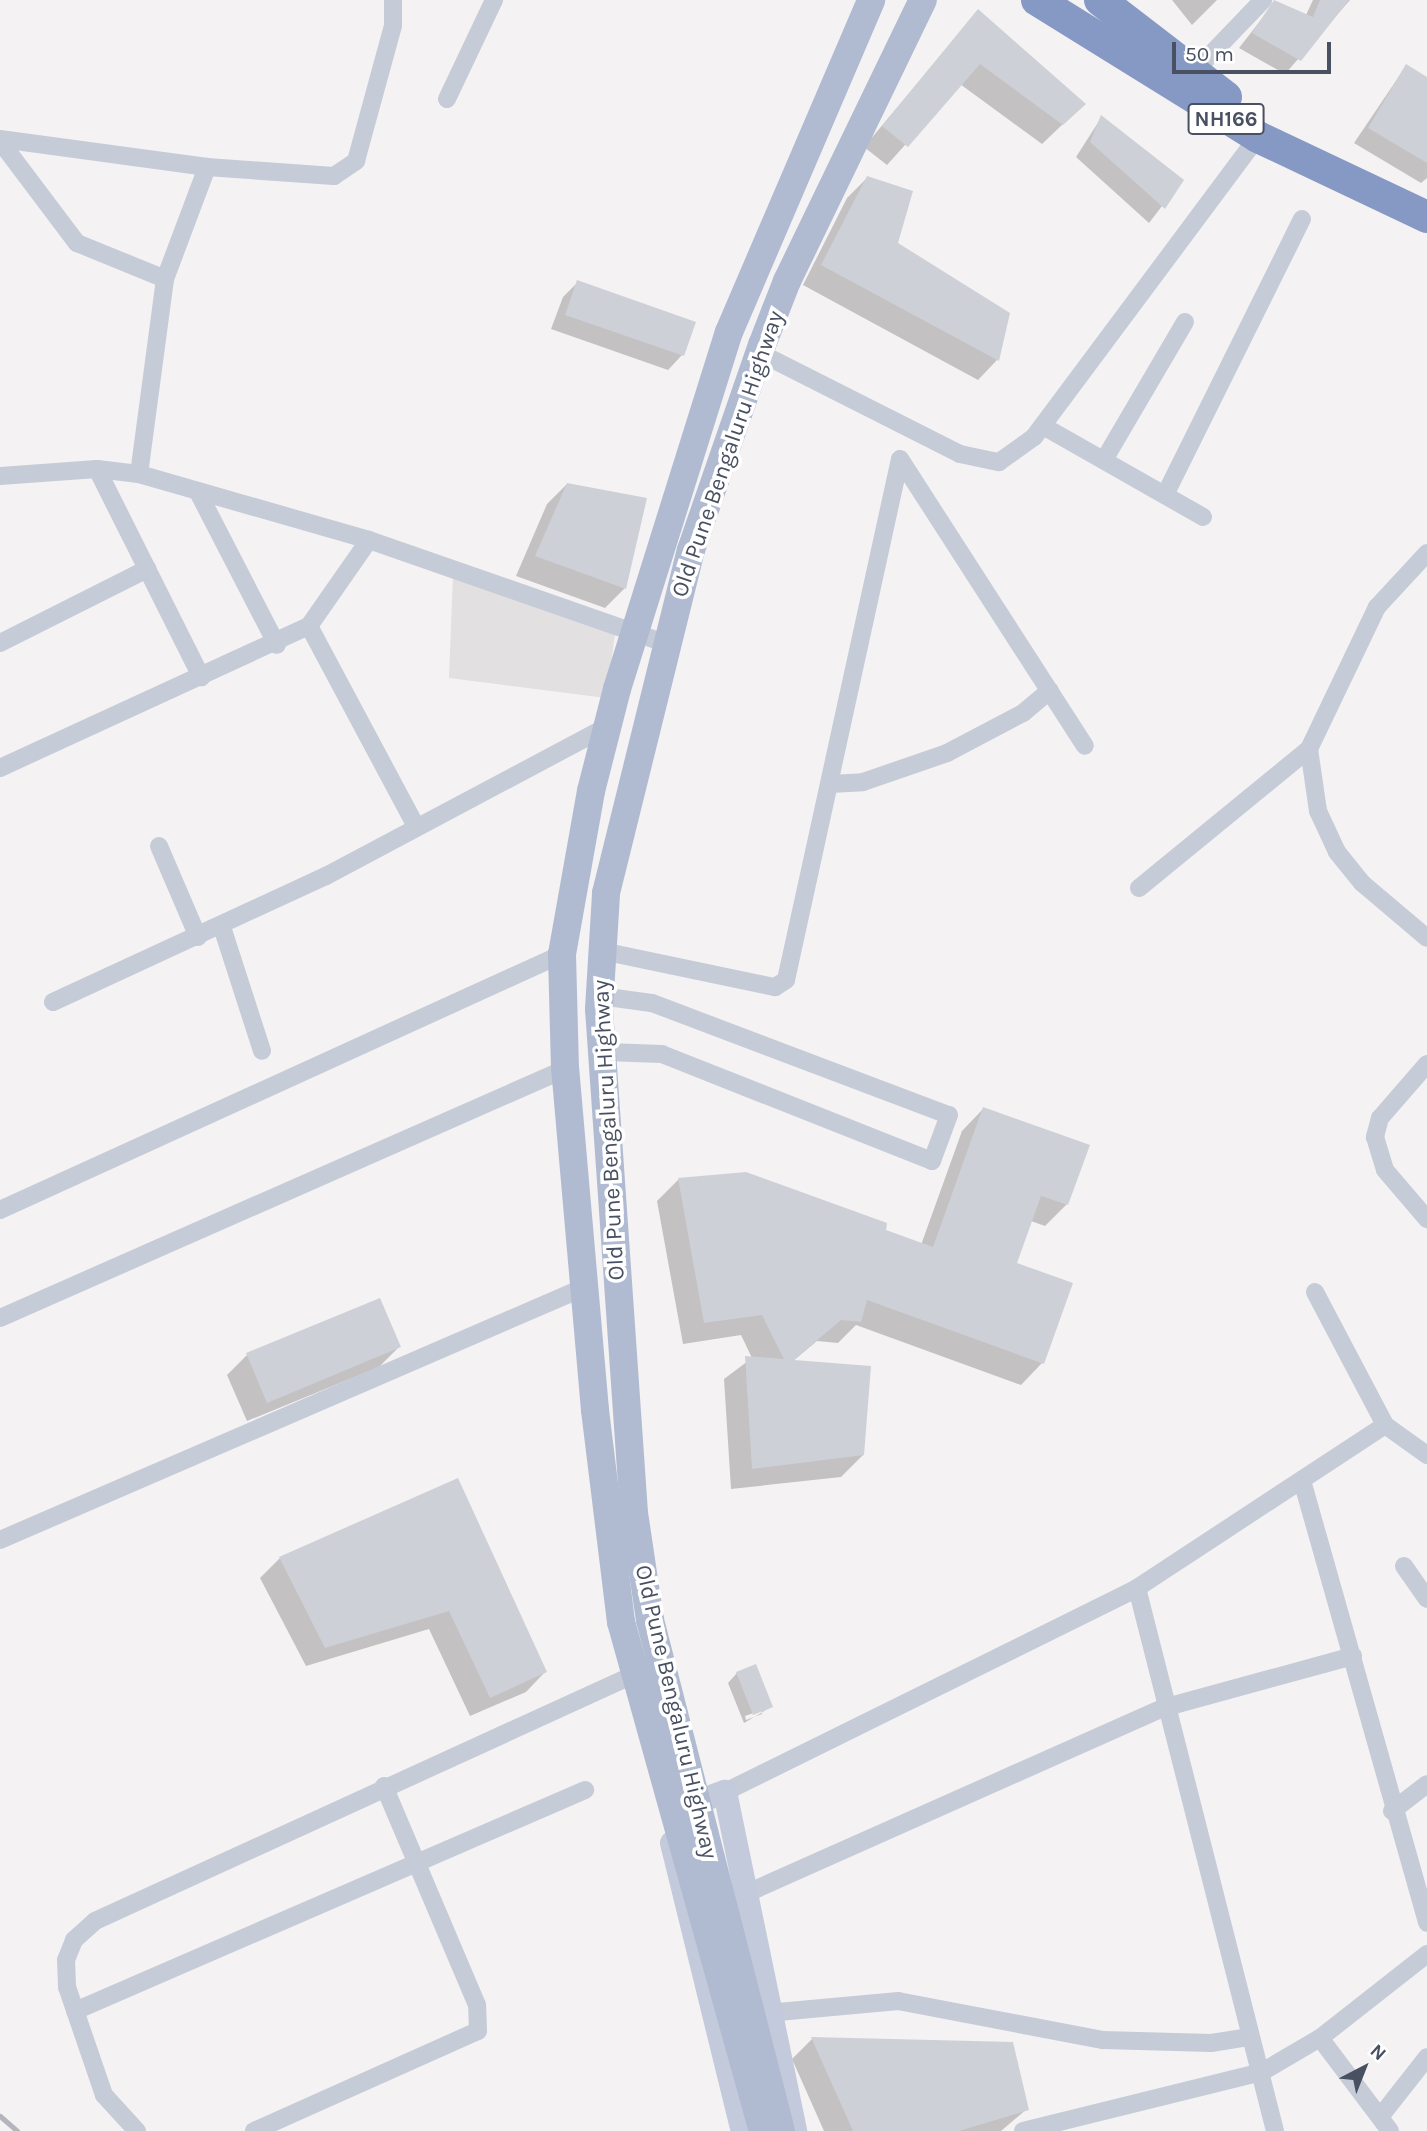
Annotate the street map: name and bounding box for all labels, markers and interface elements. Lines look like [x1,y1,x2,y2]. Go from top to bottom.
scale bar [1175,28,1334,72]
text: 50 m [1185,42,1234,66]
road number: NH166 [1188,102,1264,136]
street label: Old Pune Bengaluru Highway [666,307,790,601]
street label: Old Pune Bengaluru Highway [587,979,631,1281]
street label: Old Pune Bengaluru Highway [629,1562,723,1862]
north arrow [1329,2033,1399,2103]
text: N [1366,2040,1390,2065]

